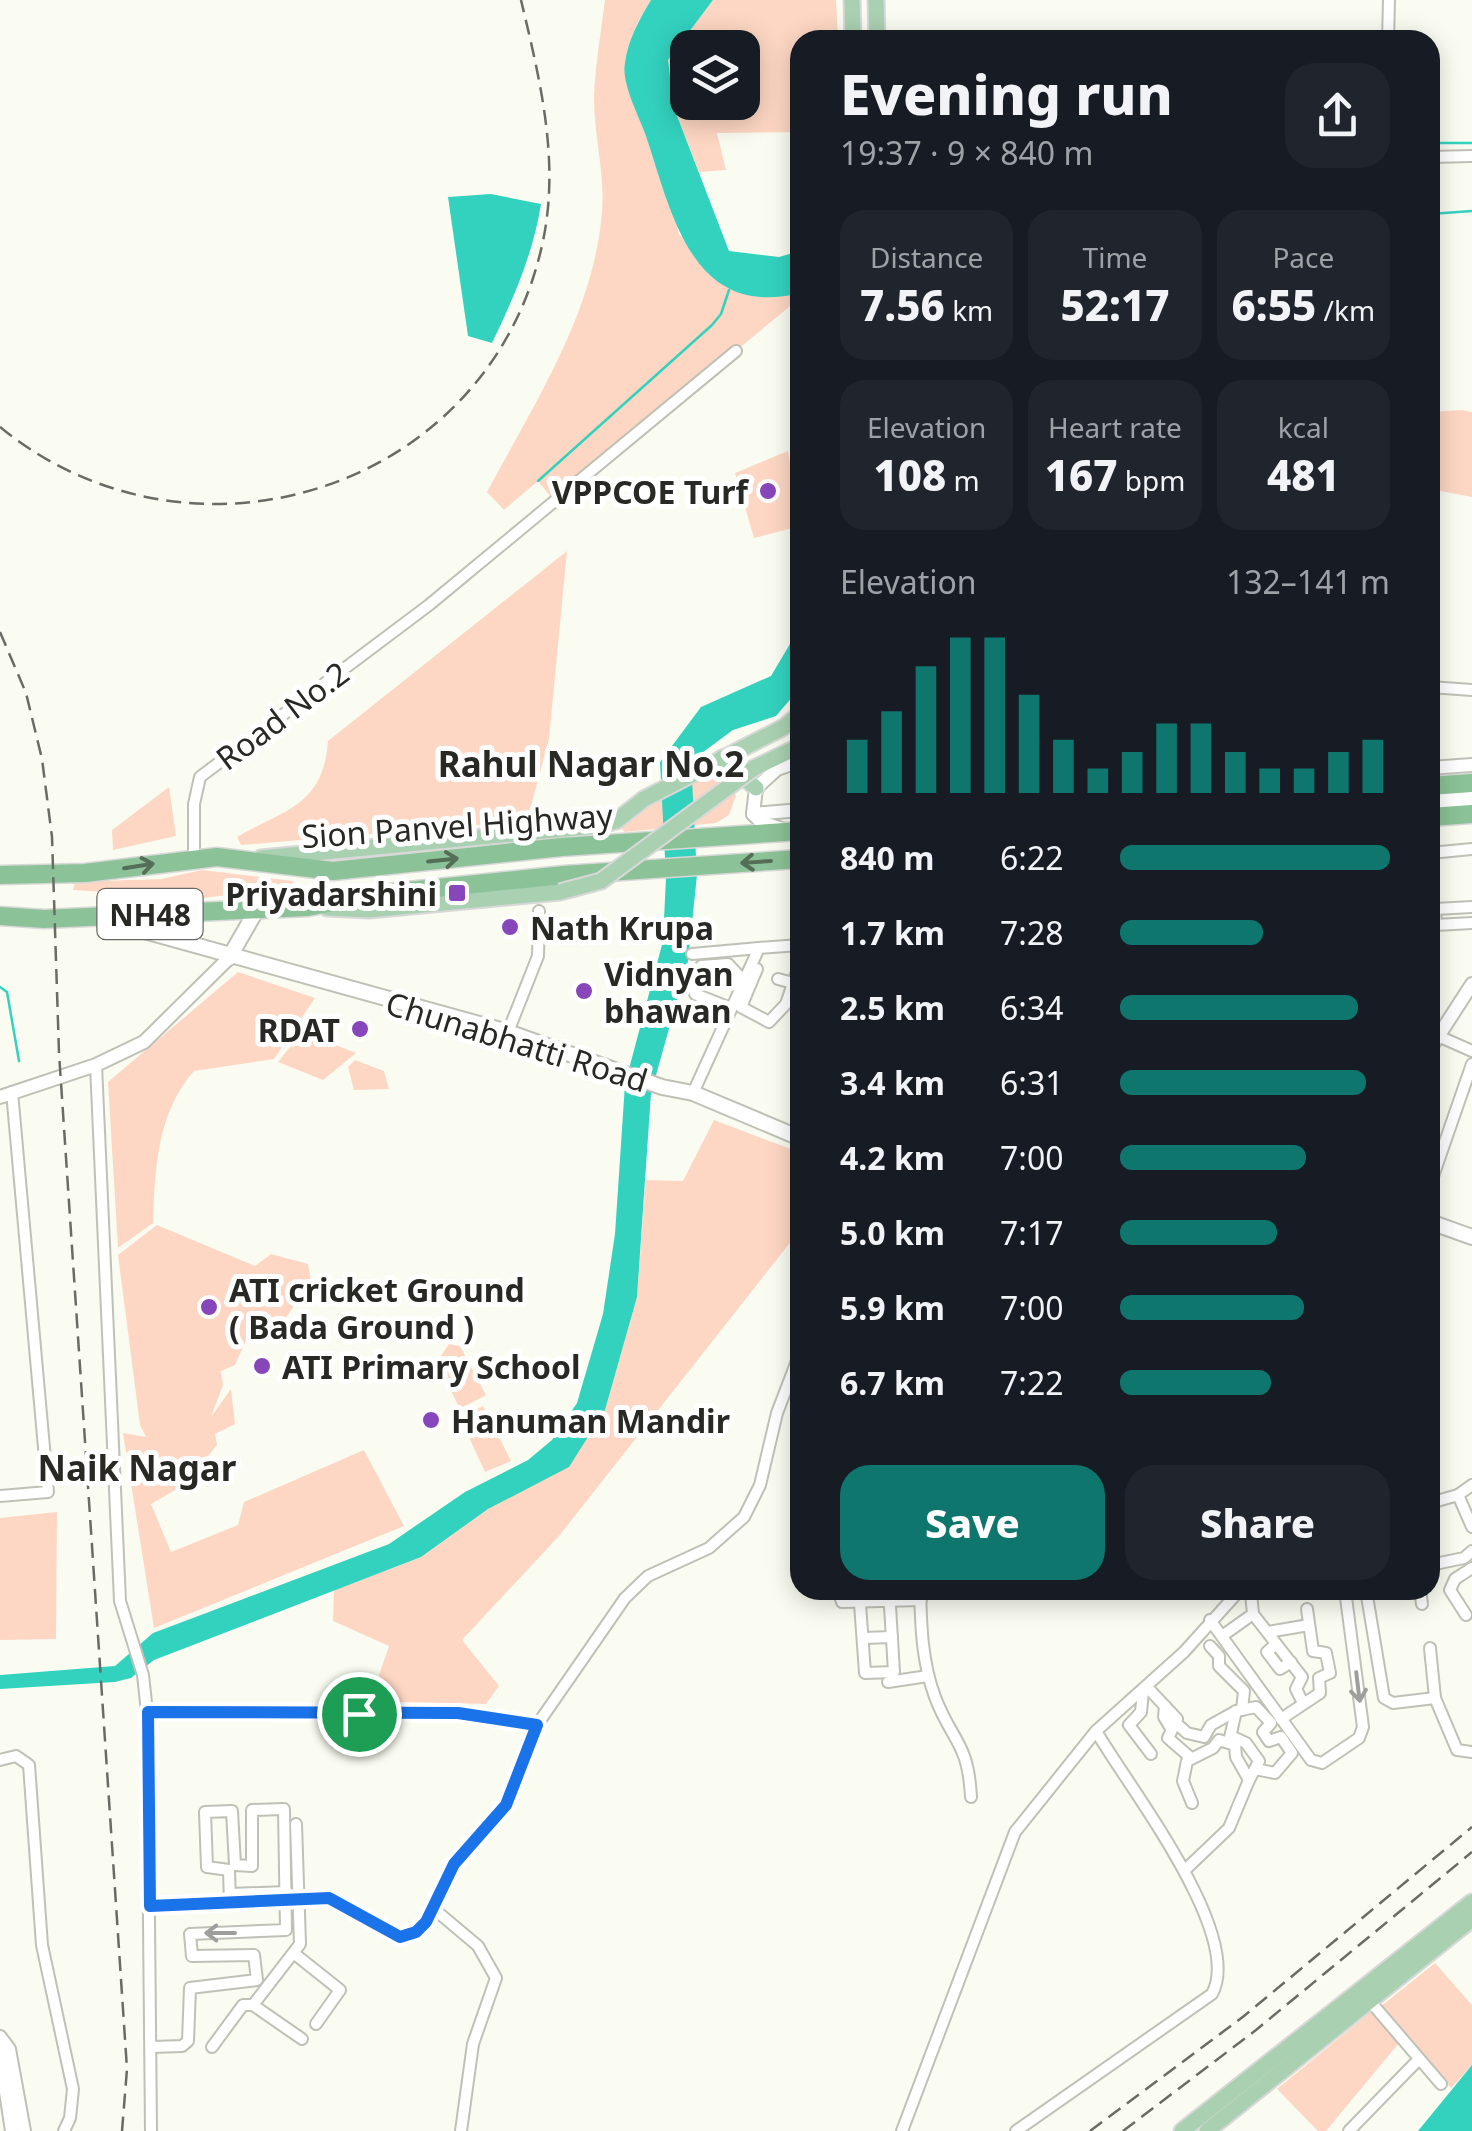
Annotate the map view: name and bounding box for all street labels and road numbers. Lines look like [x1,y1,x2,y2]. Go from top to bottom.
street label: Road No.2 [207,651,357,779]
street label: Sion Panvel Highway [300,793,615,857]
road number: NH48 [98,889,202,939]
street label: Chunabhatti Road [381,981,653,1101]

